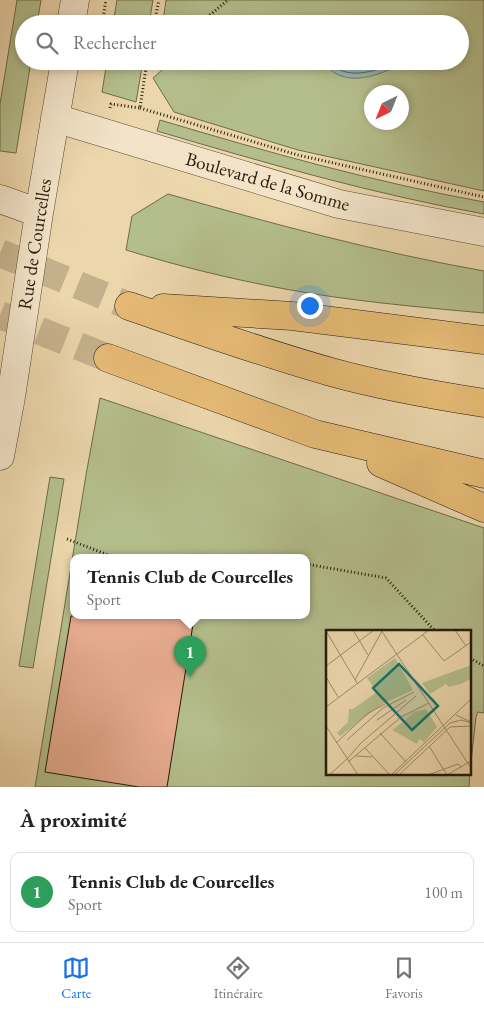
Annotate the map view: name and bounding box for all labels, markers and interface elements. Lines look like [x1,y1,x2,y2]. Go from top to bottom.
search box [15,15,469,70]
icon: search [33,29,61,57]
text: Rechercher [73,30,156,55]
north arrow [364,85,409,130]
street label: Boulevard de la Somme [183,146,353,217]
street label: Rue de Courcelles [12,177,57,311]
your location [297,293,323,319]
popup [70,554,310,619]
text: Tennis Club de Courcelles [87,564,293,589]
text: Sport [87,589,121,610]
inset map [326,630,472,774]
pin: 1 [174,636,206,677]
text: À proximité [20,806,127,833]
text: Tennis Club de Courcelles [68,869,274,894]
text: 1 [33,882,41,903]
text: 100 m [424,882,463,903]
text: Sport [68,894,102,915]
tab: Carte [61,954,91,1002]
tab: Itinéraire [214,954,263,1002]
tab: Favoris [385,954,423,1002]

